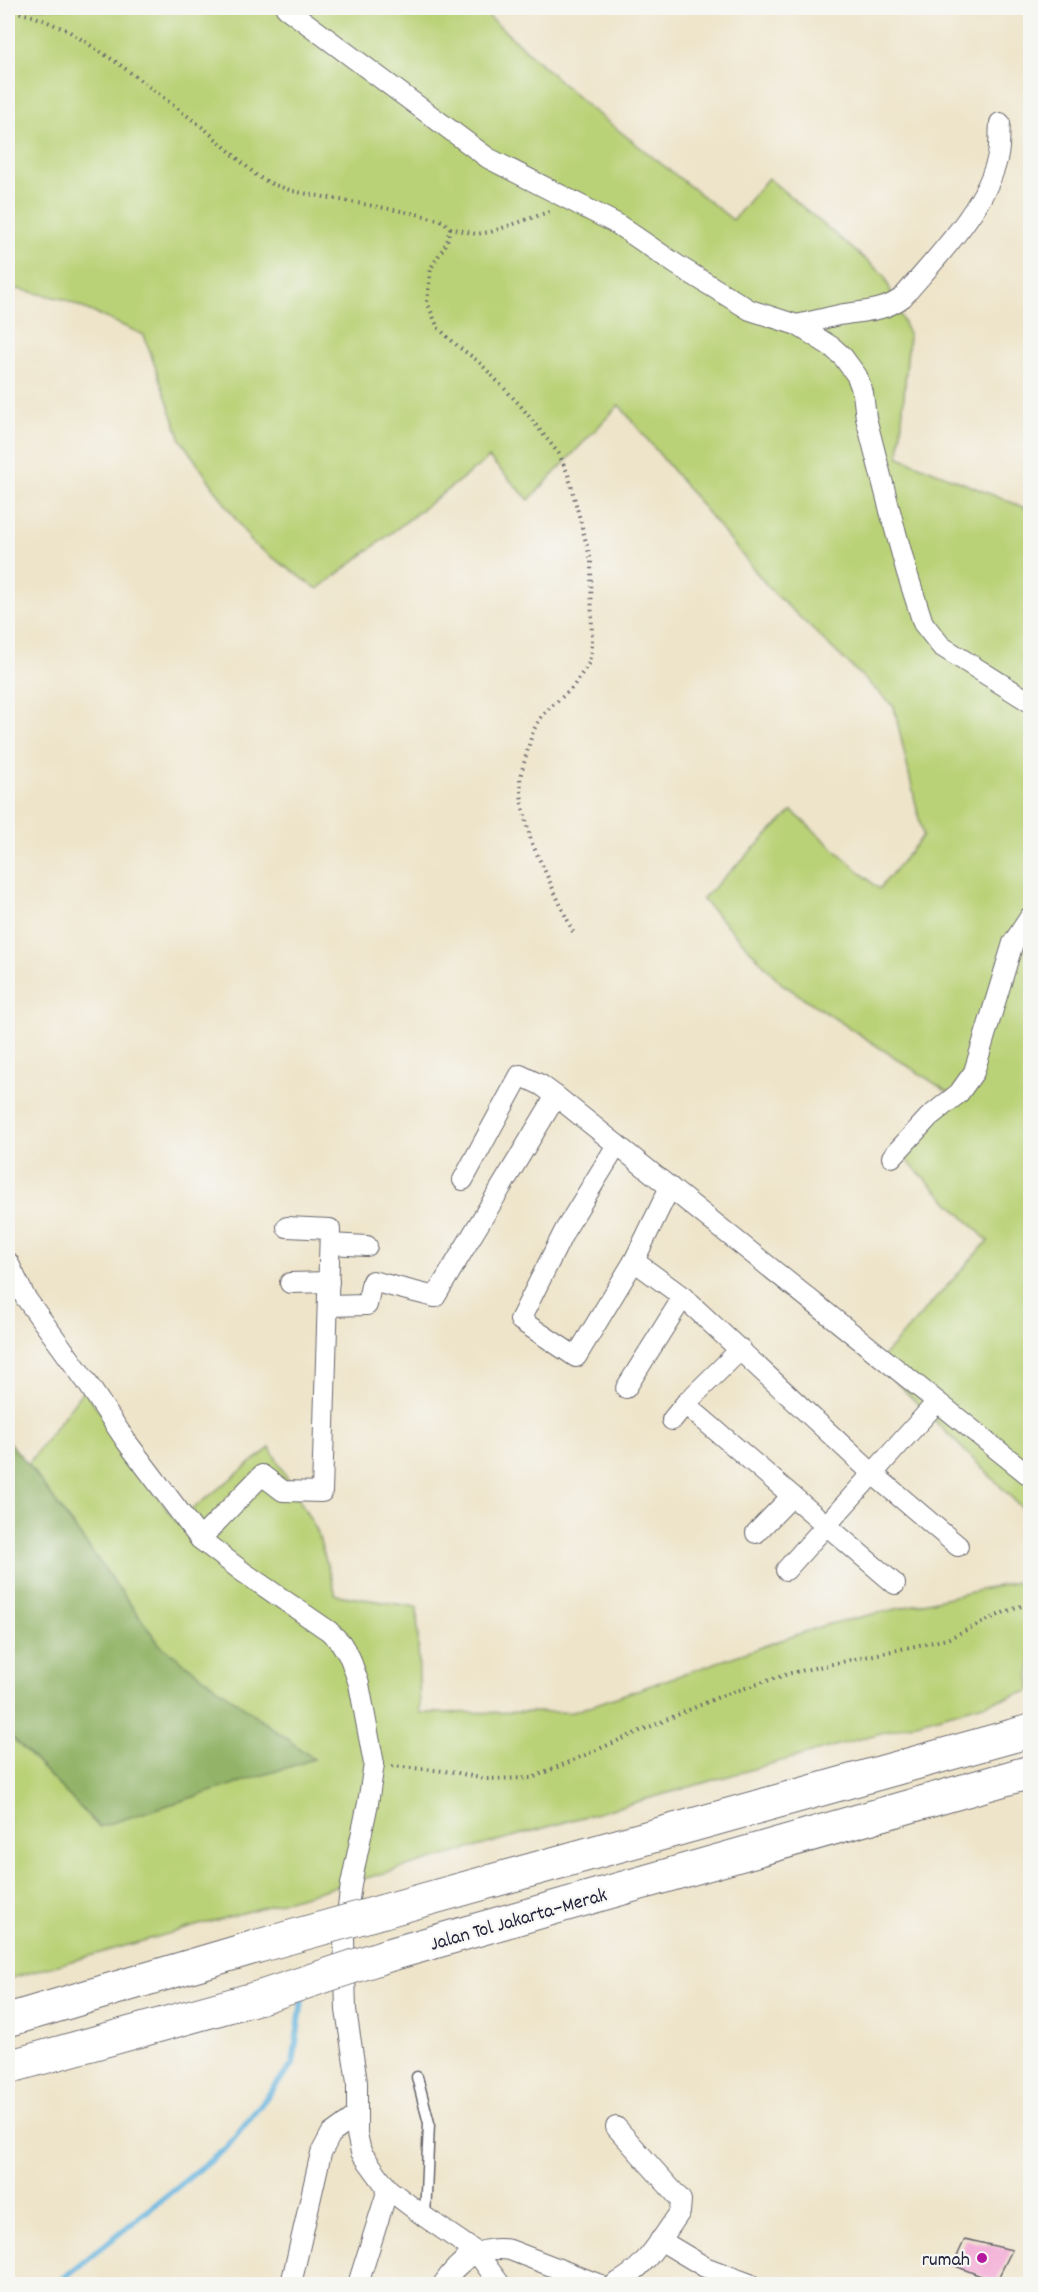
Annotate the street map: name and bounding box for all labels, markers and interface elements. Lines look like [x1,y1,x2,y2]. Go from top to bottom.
street label: Jalan Tol Jakarta–Merak [427,1882,611,1960]
place label: rumah [922,2247,970,2275]
marker: rumah [975,2251,989,2265]

